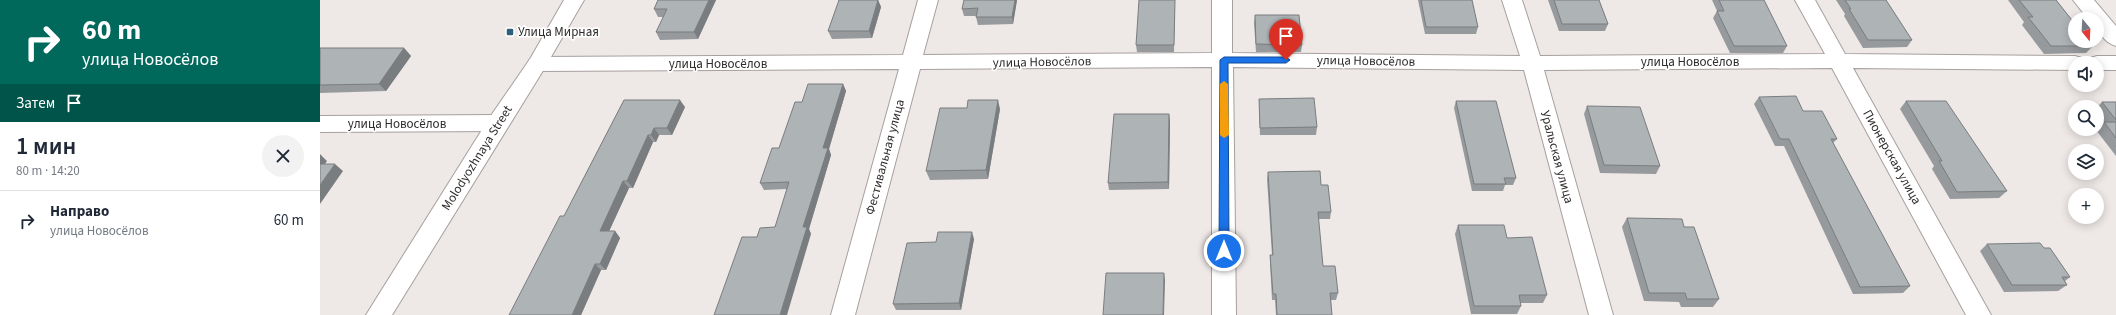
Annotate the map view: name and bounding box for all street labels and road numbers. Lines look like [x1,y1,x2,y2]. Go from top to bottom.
street label: улица Новосёлов [1317,51,1416,71]
street label: улица Новосёлов [993,52,1092,72]
street label: улица Новосёлов [1641,53,1740,71]
street label: улица Новосёлов [669,55,768,73]
street label: Фестивальная улица [861,97,909,217]
street label: Molodyozhnaya Street [437,101,517,214]
street label: Пионерская улица [1858,106,1926,208]
street label: Уральская улица [1536,109,1578,205]
street label: улица Новосёлов [348,115,447,133]

